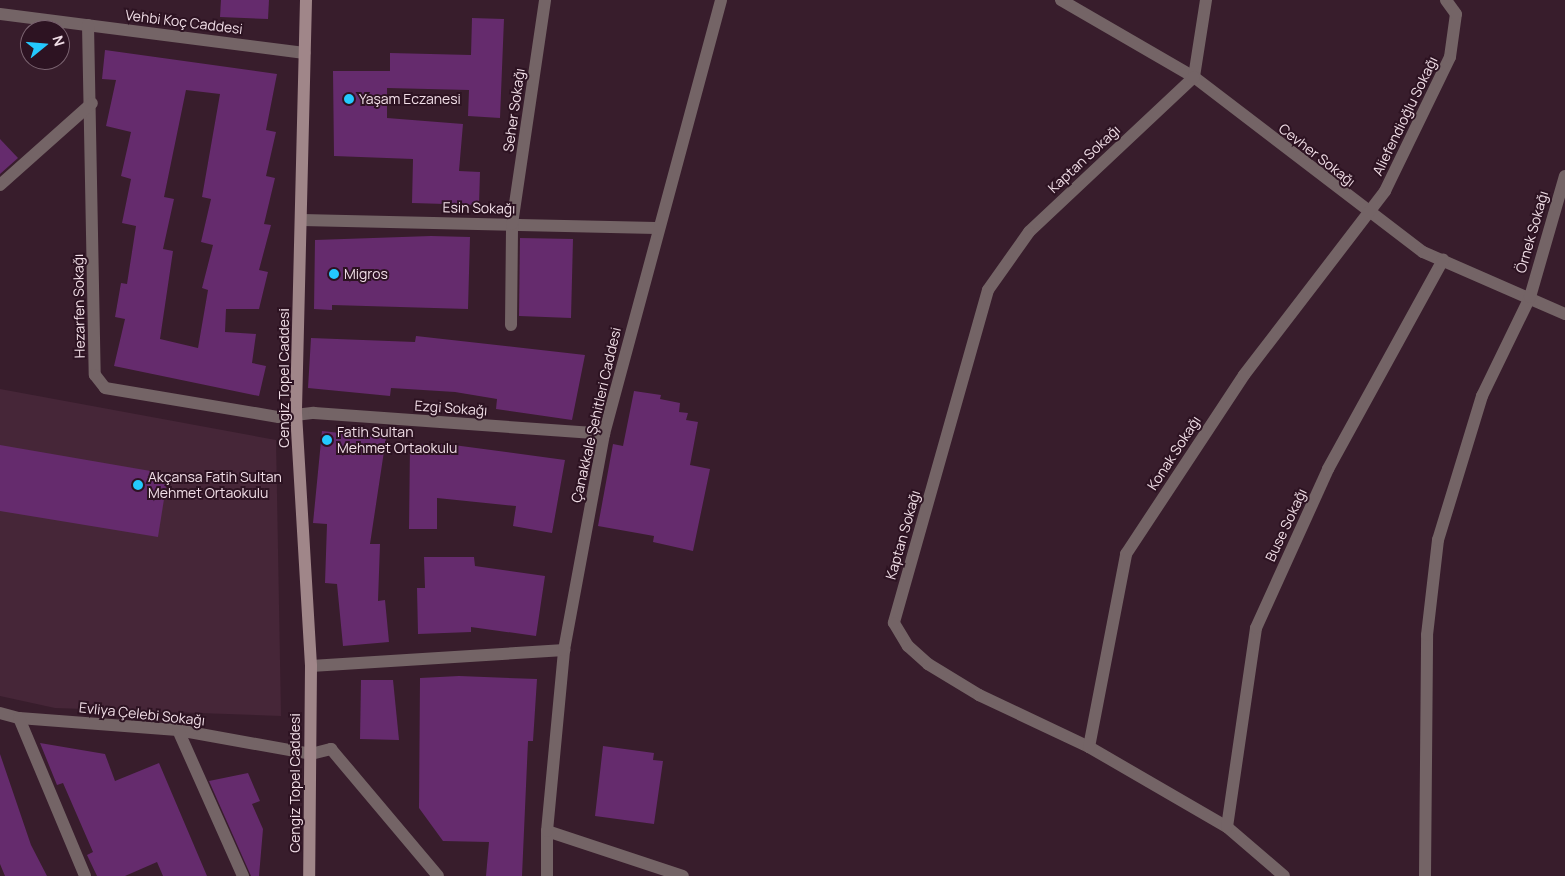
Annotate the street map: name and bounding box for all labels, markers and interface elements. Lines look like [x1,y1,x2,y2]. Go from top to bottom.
street label: Vehbi Koç Caddesi [124,6,244,38]
north arrow [20,20,70,70]
text: N [48,33,69,48]
street label: Aliefendioğlu Sokağı [1369,54,1441,178]
street label: Seher Sokağı [500,67,528,153]
place label: Yaşam Eczanesi [359,91,461,107]
marker: Yaşam Eczanesi [343,93,355,105]
street label: Cevher Sokağı [1275,120,1359,190]
street label: Kaptan Sokağı [1045,121,1123,197]
street label: Örnek Sokağı [1512,189,1552,275]
street label: Esin Sokağı [442,199,516,217]
street label: Hezarfen Sokağı [70,254,88,358]
place label: Migros [344,266,388,282]
marker: Migros [328,268,340,280]
street label: Cengiz Topel Caddesi [276,308,292,448]
street label: Çanakkale Şehitleri Caddesi [568,326,624,504]
street label: Ezgi Sokağı [414,397,488,419]
street label: Konak Sokağı [1144,413,1204,493]
place label: Fatih Sultan Mehmet Ortaokulu [337,424,457,457]
marker: Fatih Sultan Mehmet Ortaokulu [321,434,333,446]
place label: Akçansa Fatih Sultan Mehmet Ortaokulu [148,469,282,502]
marker: Akçansa Fatih Sultan Mehmet Ortaokulu [132,479,144,491]
street label: Buse Sokağı [1262,486,1310,564]
street label: Kaptan Sokağı [882,488,924,582]
street label: Evliya Çelebi Sokağı [78,699,206,729]
street label: Cengiz Topel Caddesi [287,713,303,853]

